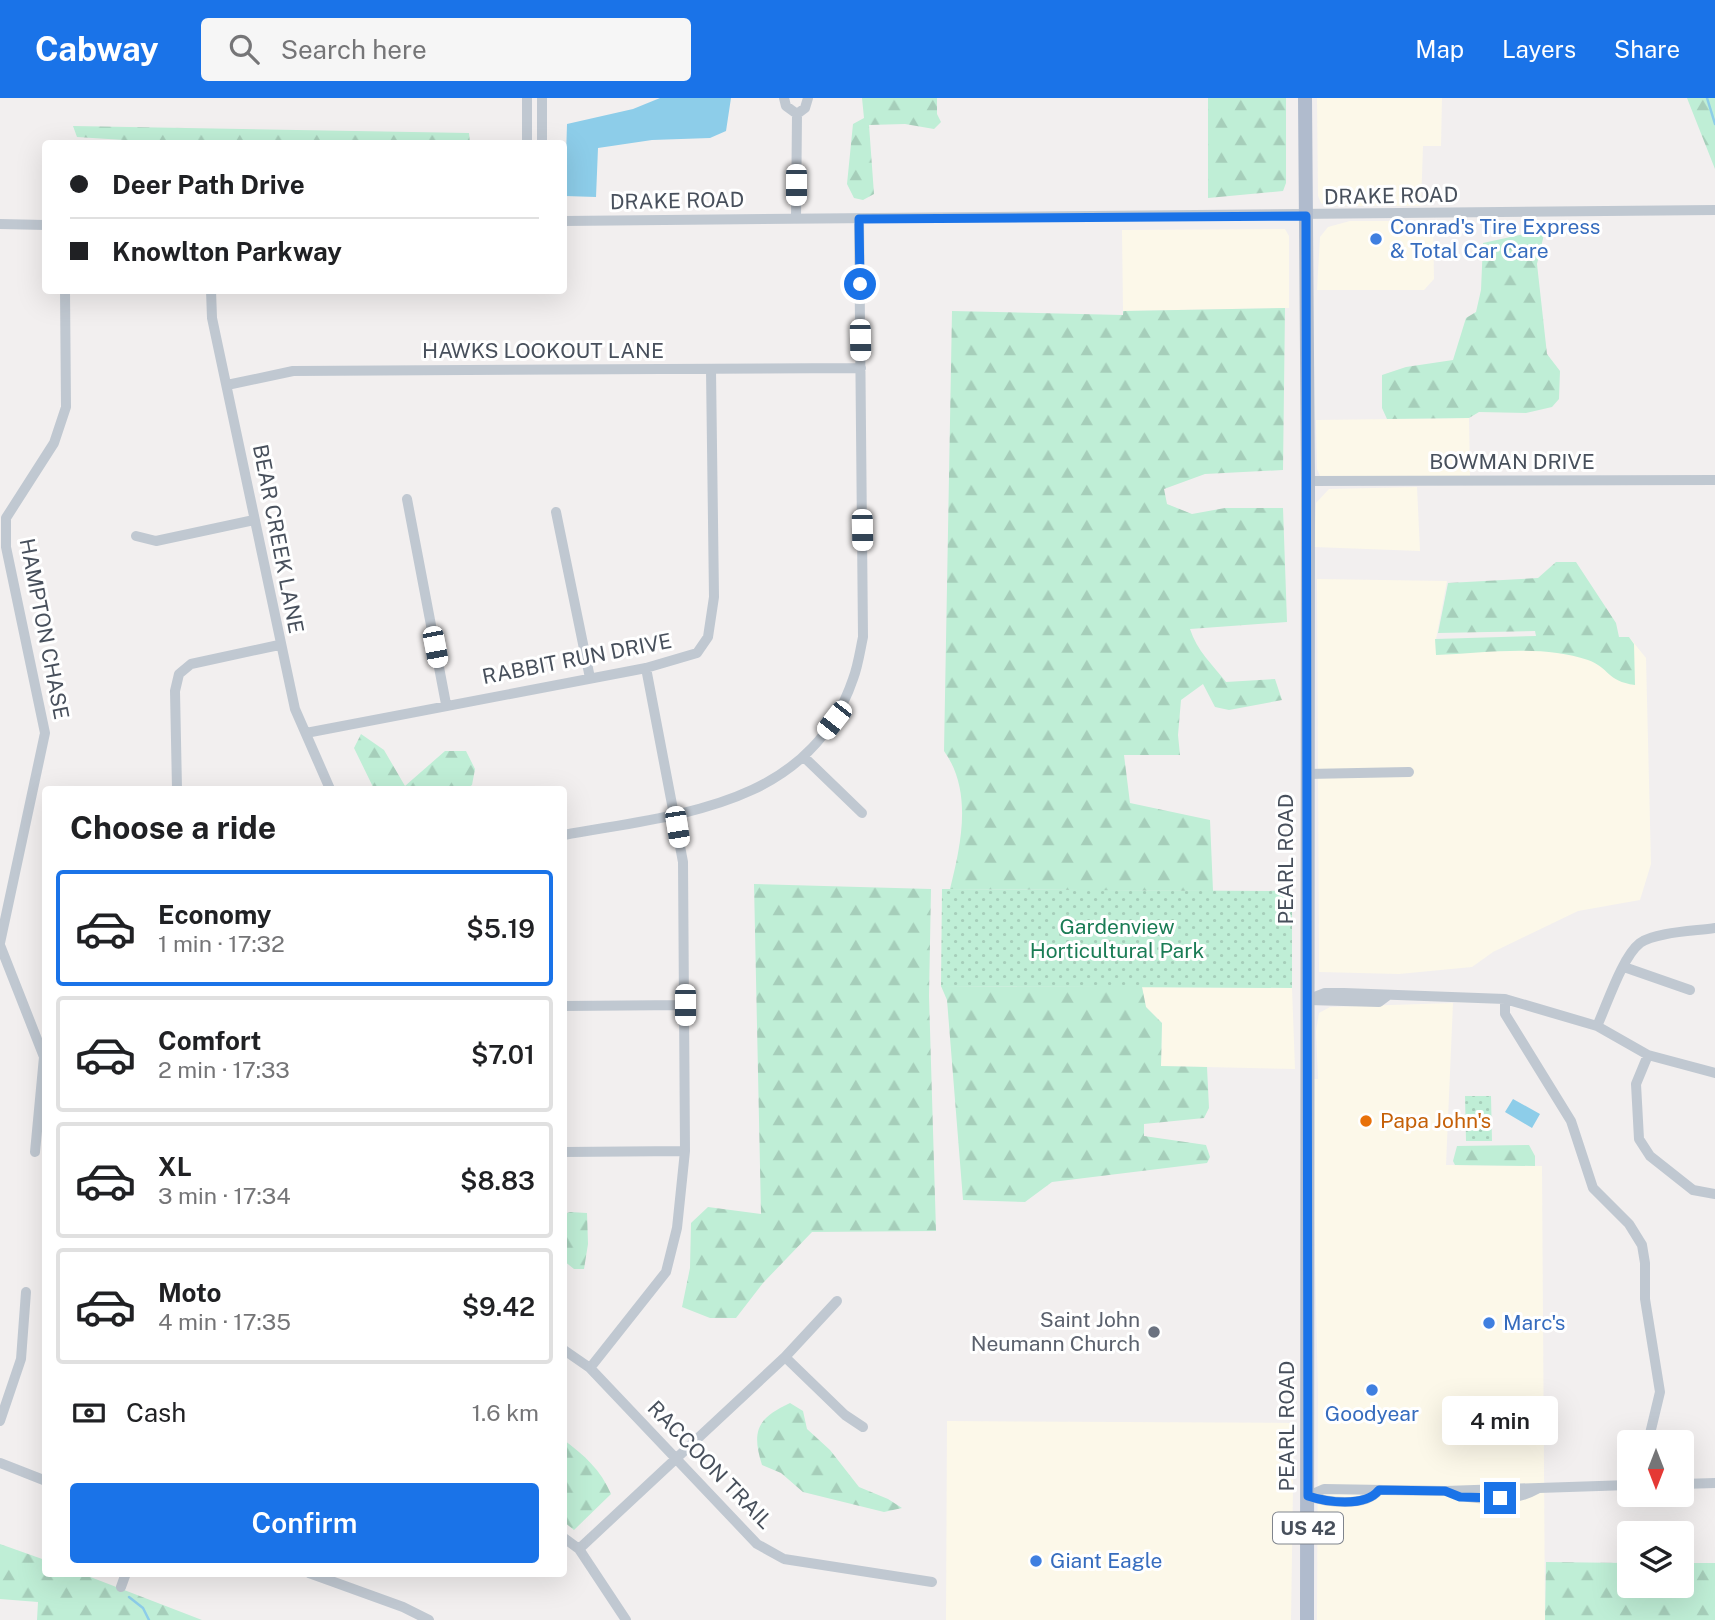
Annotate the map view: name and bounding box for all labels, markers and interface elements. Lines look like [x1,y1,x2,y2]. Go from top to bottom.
search box [201,18,691,81]
text: Cabway [35,30,159,68]
icon: search [225,30,263,68]
text: Search here [281,34,427,65]
text: Map [1415,35,1464,63]
text: Layers [1502,35,1576,63]
text: Share [1614,35,1680,63]
car [786,164,807,206]
text: Deer Path Drive [112,169,305,200]
street label: DRAKE ROAD [1324,182,1458,209]
street label: DRAKE ROAD [610,187,744,214]
place label: Conrad's Tire Express & Total Car Care [1390,214,1600,263]
marker: Conrad's Tire Express & Total Car Care [1368,231,1384,247]
text: Knowlton Parkway [112,236,342,267]
route start [844,268,876,300]
car [850,319,871,361]
street label: HAWKS LOOKOUT LANE [422,338,664,363]
street label: BEAR CREEK LANE [248,442,309,636]
street label: BOWMAN DRIVE [1429,449,1595,474]
car [852,509,873,551]
street label: HAMPTON CHASE [15,536,74,722]
car [421,624,450,670]
street label: RABBIT RUN DRIVE [480,628,674,689]
car [813,697,856,743]
street label: PEARL ROAD [1273,794,1298,924]
car [664,805,691,849]
text: Choose a ride [70,809,276,846]
icon: car [74,897,137,960]
text: Economy [158,899,271,930]
text: $5.19 [466,913,535,944]
park label: Gardenview Horticultural Park [1030,914,1204,963]
text: 1 min · 17:32 [158,930,285,957]
car [675,984,696,1026]
icon: car [74,1023,137,1086]
text: Comfort [158,1025,261,1056]
text: $7.01 [471,1039,535,1070]
text: 2 min · 17:33 [158,1056,290,1083]
place label: Papa John's [1380,1108,1491,1133]
marker: Papa John's [1358,1113,1374,1129]
icon: car [74,1149,137,1212]
text: XL [158,1151,192,1182]
text: $8.83 [460,1165,535,1196]
text: 3 min · 17:34 [158,1182,291,1209]
icon: car [74,1275,137,1338]
text: Moto [158,1277,221,1308]
text: $9.42 [462,1291,535,1322]
place label: Saint John Neumann Church [971,1307,1140,1356]
text: 4 min · 17:35 [158,1308,291,1335]
place label: Marc's [1503,1310,1565,1335]
marker: Marc's [1481,1315,1497,1331]
marker: Saint John Neumann Church [1146,1324,1162,1340]
street label: PEARL ROAD [1274,1361,1299,1491]
marker: Goodyear [1364,1382,1380,1398]
icon: cash [70,1394,108,1432]
street label: RACCOON TRAIL [643,1395,778,1534]
callout: 4 min [1442,1396,1558,1446]
text: Cash [126,1397,186,1428]
text: 1.6 km [472,1399,539,1426]
place label: Goodyear [1325,1401,1419,1426]
text: 4 min [1470,1407,1530,1434]
north arrow [1617,1430,1694,1507]
map controls [1617,1430,1694,1598]
route end [1484,1482,1516,1514]
button: Confirm [70,1483,539,1563]
road number: US 42 [1273,1512,1343,1544]
button: layers [1617,1521,1694,1598]
place label: Giant Eagle [1050,1548,1162,1573]
marker: Giant Eagle [1028,1553,1044,1569]

